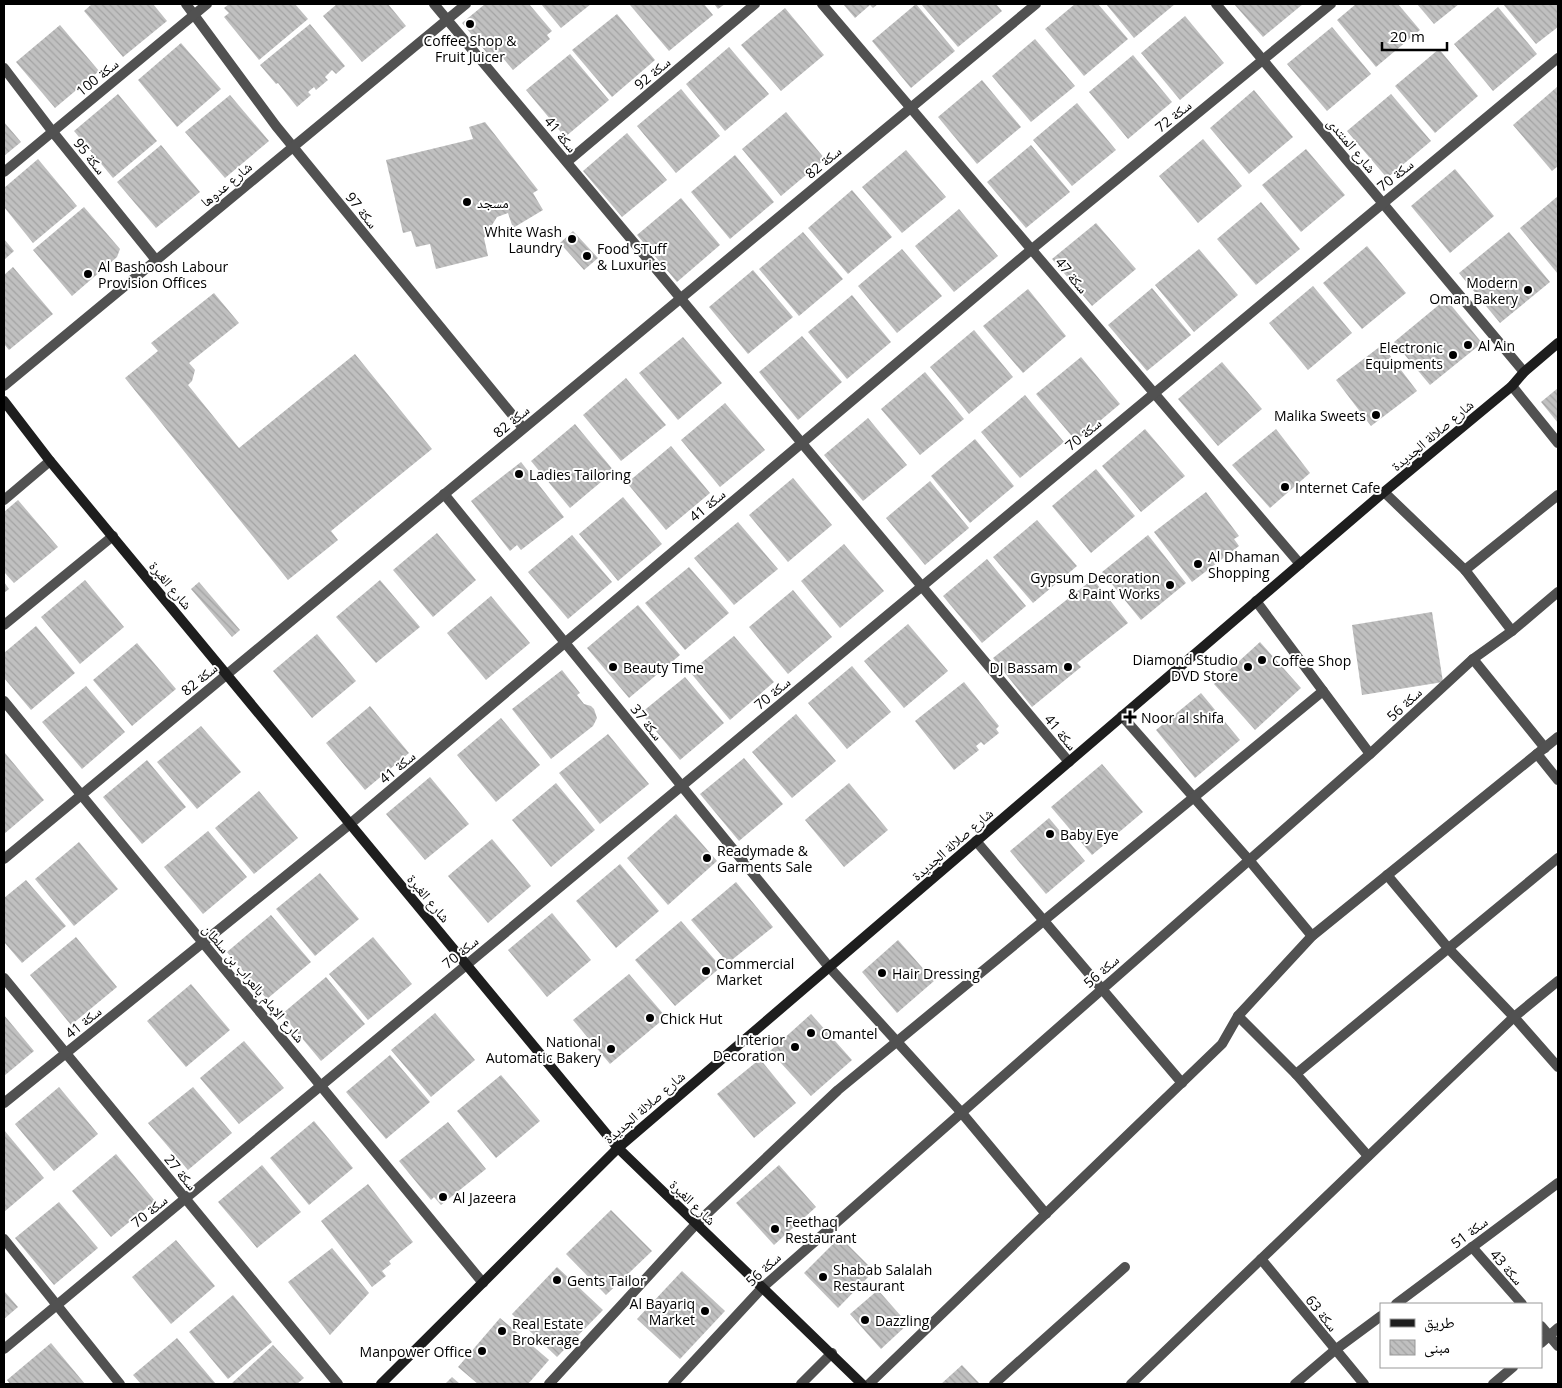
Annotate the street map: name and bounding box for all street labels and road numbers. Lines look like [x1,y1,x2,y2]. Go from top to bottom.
street label: سكة 92 [630,52,674,94]
street label: سكة 100 [72,54,122,100]
street label: سكة 72 [1151,96,1195,136]
street label: سكة 41 [540,112,582,156]
street label: شارع المنتدى [1323,113,1381,177]
street label: سكة 95 [70,134,110,178]
street label: سكة 82 [801,141,845,183]
street label: سكة 70 [1373,155,1417,195]
street label: شارع عدوها [196,157,256,212]
street label: سكة 97 [342,188,382,232]
street label: سكة 47 [1051,253,1093,297]
street label: شارع صلالة الجديدة [1387,395,1478,476]
street label: سكة 82 [489,400,533,442]
street label: سكة 70 [1061,413,1105,455]
street label: سكة 41 [685,484,729,526]
street label: شارع الغبرة [144,557,197,614]
street label: سكة 82 [177,658,221,700]
street label: سكة 70 [750,672,794,714]
street label: سكة 56 [1382,683,1426,725]
street label: سكة 37 [627,700,667,744]
street label: سكة 41 [1040,710,1082,754]
street label: سكة 41 [375,746,419,788]
street label: شارع صلالة الجديدة [907,803,997,885]
street label: شارع الغبرة [402,870,455,927]
street label: شارع الإمام بالعراب بن سلطان [198,920,309,1047]
street label: سكة 70 [438,931,482,973]
street label: سكة 56 [1079,950,1123,992]
street label: سكة 41 [61,1002,105,1042]
street label: شارع صلالة الجديدة [599,1066,689,1148]
street label: سكة 27 [160,1150,202,1194]
street label: شارع الغبرة [665,1175,720,1230]
street label: سكة 70 [127,1190,171,1232]
street label: سكة 51 [1447,1212,1491,1252]
street label: سكة 43 [1486,1245,1528,1289]
street label: سكة 56 [741,1248,785,1290]
street label: سكة 63 [1302,1291,1342,1335]

